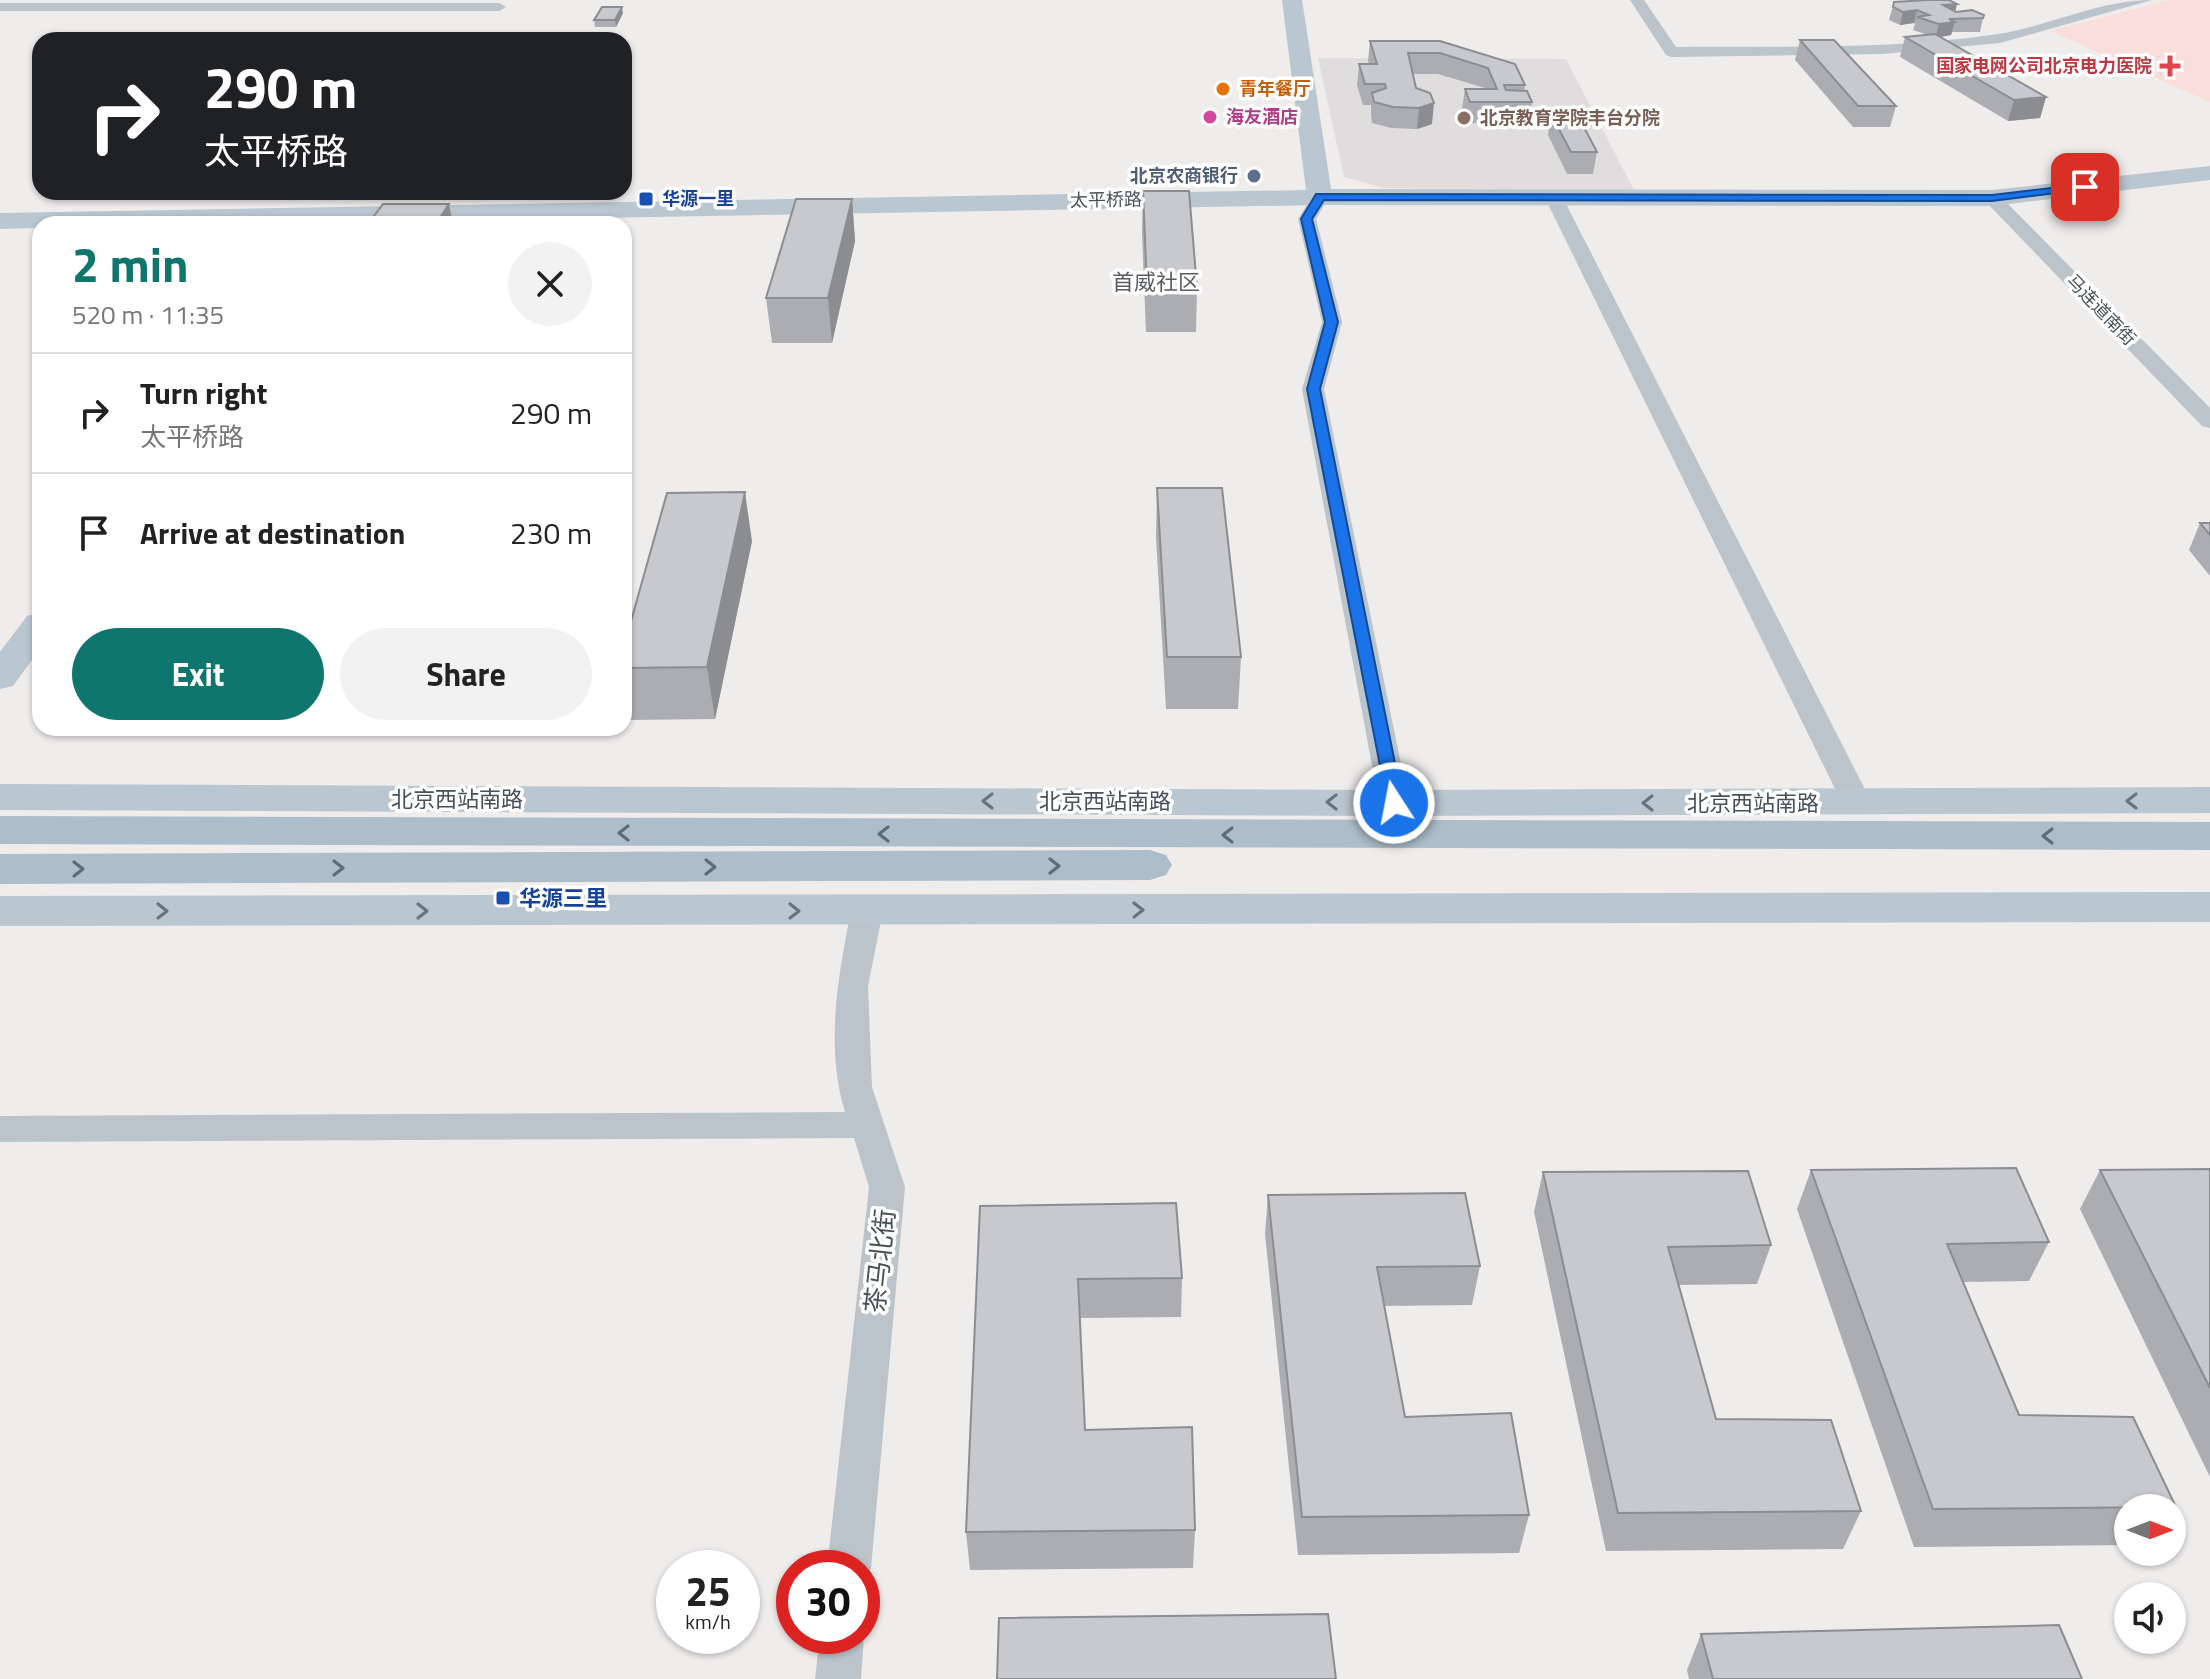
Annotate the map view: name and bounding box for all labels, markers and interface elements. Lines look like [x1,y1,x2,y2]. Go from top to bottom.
text: 290 m [204,45,357,130]
place label: 国家电网公司北京电力医院 [1936,52,2152,79]
marker: 国家电网公司北京电力医院 [2159,55,2181,77]
icon: right [72,64,176,168]
place label: 青年餐厅 [1239,75,1311,102]
marker: 青年餐厅 [1214,80,1232,98]
place label: 海友酒店 [1226,103,1298,130]
place label: 北京教育学院丰台分院 [1480,104,1660,131]
marker: 海友酒店 [1201,108,1219,126]
marker: 北京教育学院丰台分院 [1455,109,1473,127]
text: 太平桥路 [204,123,348,178]
pin [2051,153,2119,221]
place label: 北京农商银行 [1130,162,1238,189]
icon: arrive [2063,165,2107,209]
marker: 北京农商银行 [1245,167,1263,185]
place label: 华源一里 [662,185,734,212]
street label: 太平桥路 [1070,185,1142,214]
marker: 华源一里 [637,190,655,208]
text: 2 min [72,228,189,301]
button: close [508,242,592,326]
district label: 首威社区 [1112,265,1200,299]
street label: 马连道南街 [2060,268,2142,351]
text: 520 m · 11:35 [72,295,224,334]
text: Turn right [140,370,268,416]
text: 290 m [510,390,592,436]
icon: right [72,391,116,435]
text: 太平桥路 [140,417,244,456]
text: Arrive at destination [140,510,405,556]
text: 230 m [510,510,592,556]
icon: arrive [72,511,116,555]
button: Exit [72,628,324,720]
button: Share [340,628,592,720]
position arrow [1352,761,1436,845]
street label: 北京西站南路 [391,782,523,816]
street label: 北京西站南路 [1039,784,1171,818]
street label: 北京西站南路 [1687,786,1819,820]
one-way arrow [981,792,994,810]
one-way arrow [2125,792,2138,810]
one-way arrow [1325,793,1338,811]
one-way arrow [1641,794,1654,812]
one-way arrow [617,824,630,842]
one-way arrow [877,825,890,843]
one-way arrow [1221,826,1234,844]
one-way arrow [2041,827,2054,845]
one-way arrow [1048,857,1061,875]
one-way arrow [704,858,717,876]
one-way arrow [332,859,345,877]
one-way arrow [72,860,85,878]
place label: 华源三里 [519,881,607,915]
marker: 华源三里 [494,889,512,907]
one-way arrow [1132,901,1145,919]
one-way arrow [156,902,169,920]
one-way arrow [416,902,429,920]
one-way arrow [788,902,801,920]
street label: 茶马北街 [855,1207,904,1315]
north arrow [2114,1494,2186,1566]
map controls [2114,1494,2186,1654]
speed limit sign: 30 [776,1550,880,1654]
text: 25 [686,1561,730,1622]
button: sound [2114,1582,2186,1654]
text: km/h [685,1606,731,1637]

